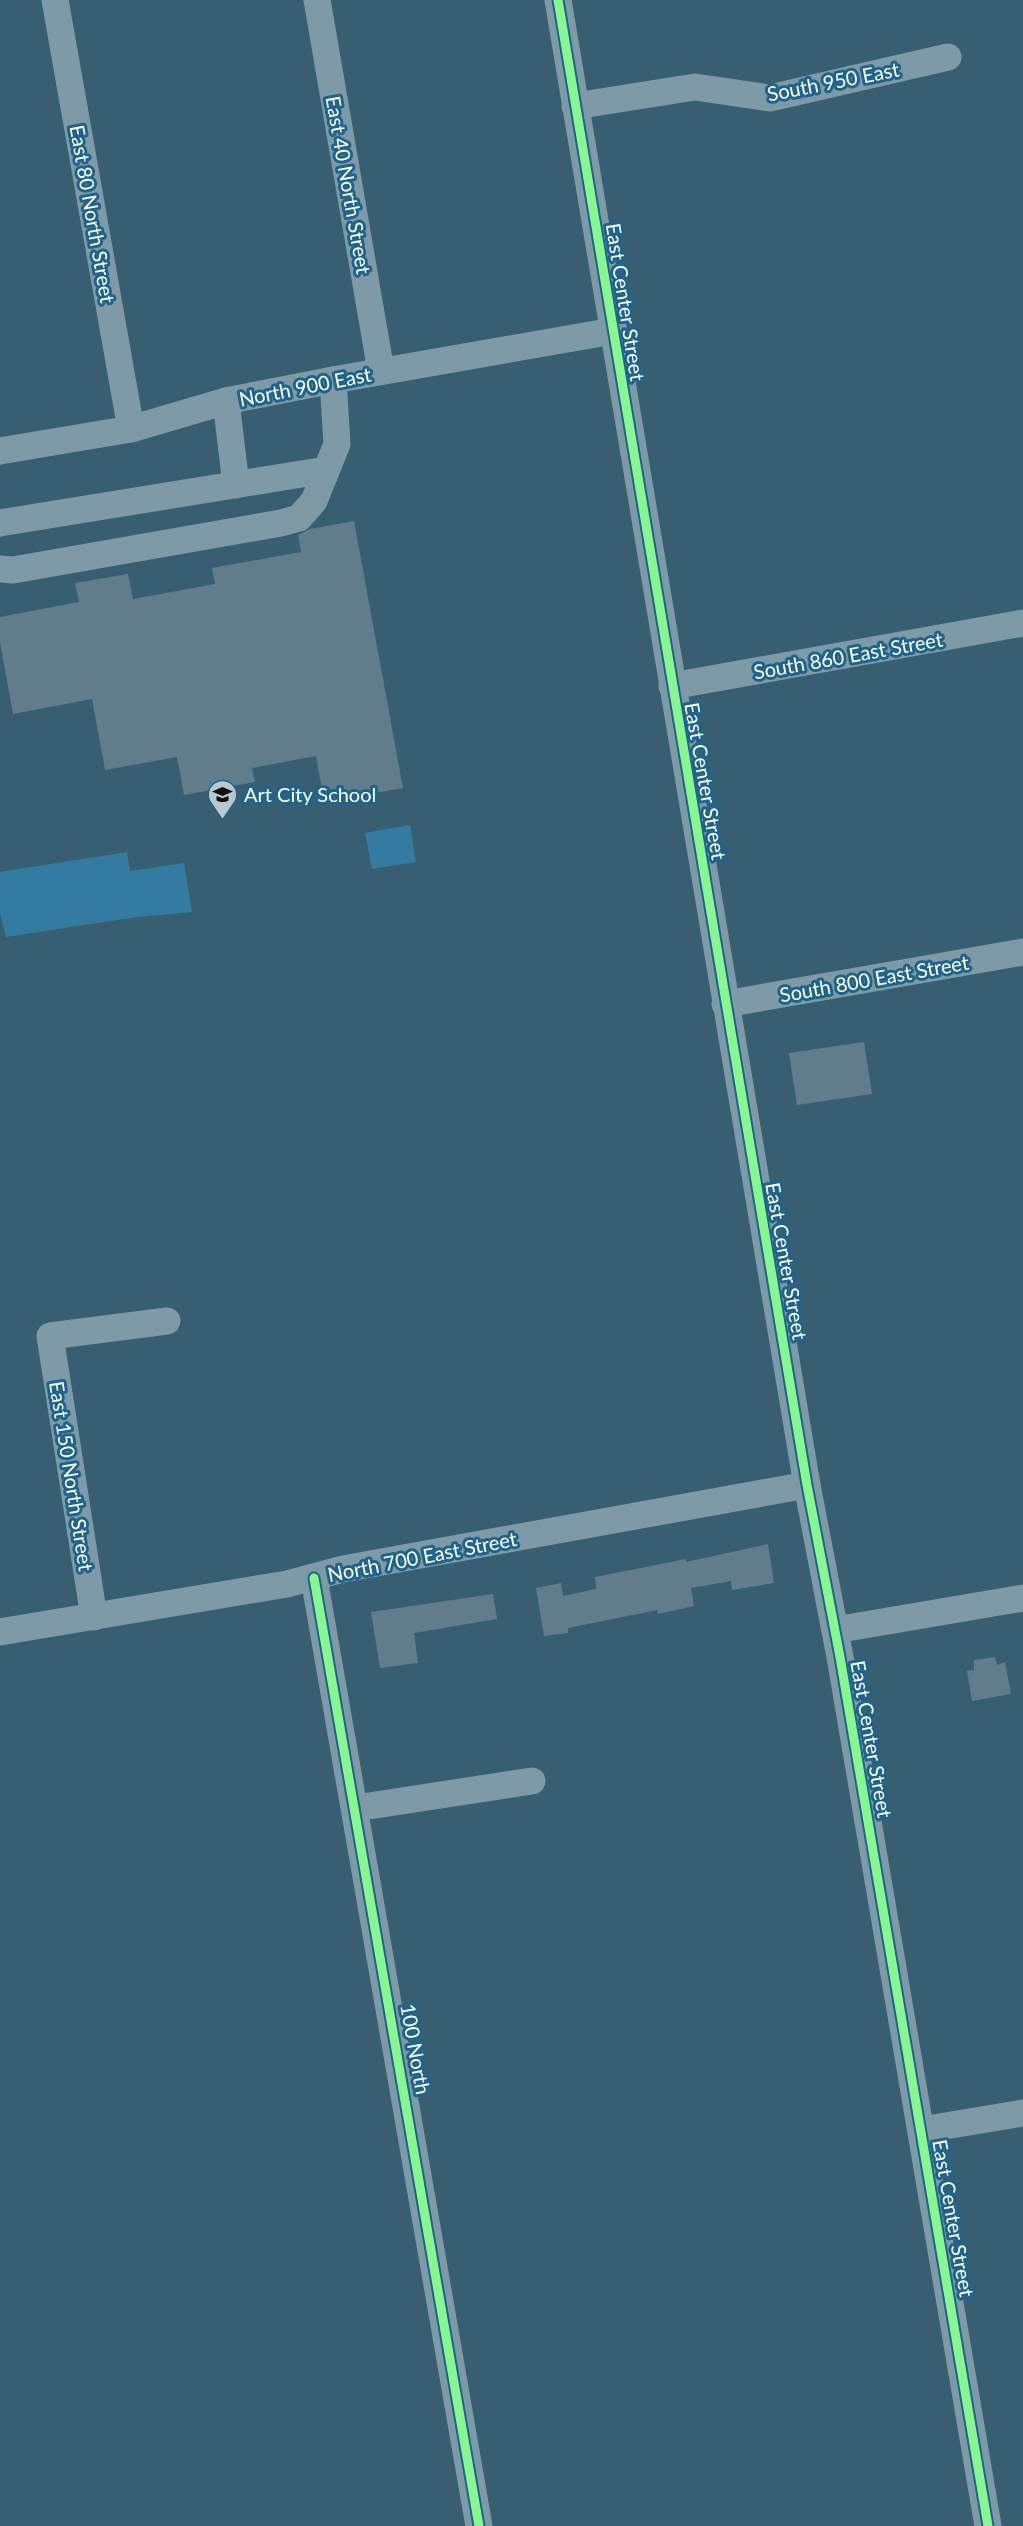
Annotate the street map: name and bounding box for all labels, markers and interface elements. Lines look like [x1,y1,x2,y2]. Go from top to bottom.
street label: South 950 East [765,56,901,106]
street label: East 40 North Street [322,94,376,276]
street label: East 80 North Street [66,123,120,305]
street label: East Center Street [602,221,650,383]
street label: North 900 East [237,361,373,411]
street label: South 860 East Street [752,627,944,683]
street label: East Center Street [680,700,732,862]
school or university icon: Art City School [207,778,239,820]
place label: Art City School [244,782,376,806]
street label: South 800 East Street [778,950,970,1006]
street label: East Center Street [761,1180,813,1342]
street label: East 150 North Street [45,1379,99,1573]
street label: North 700 East Street [326,1526,518,1586]
street label: East Center Street [846,1658,898,1820]
street label: 100 North [396,2002,436,2096]
street label: East Center Street [928,2137,980,2299]

